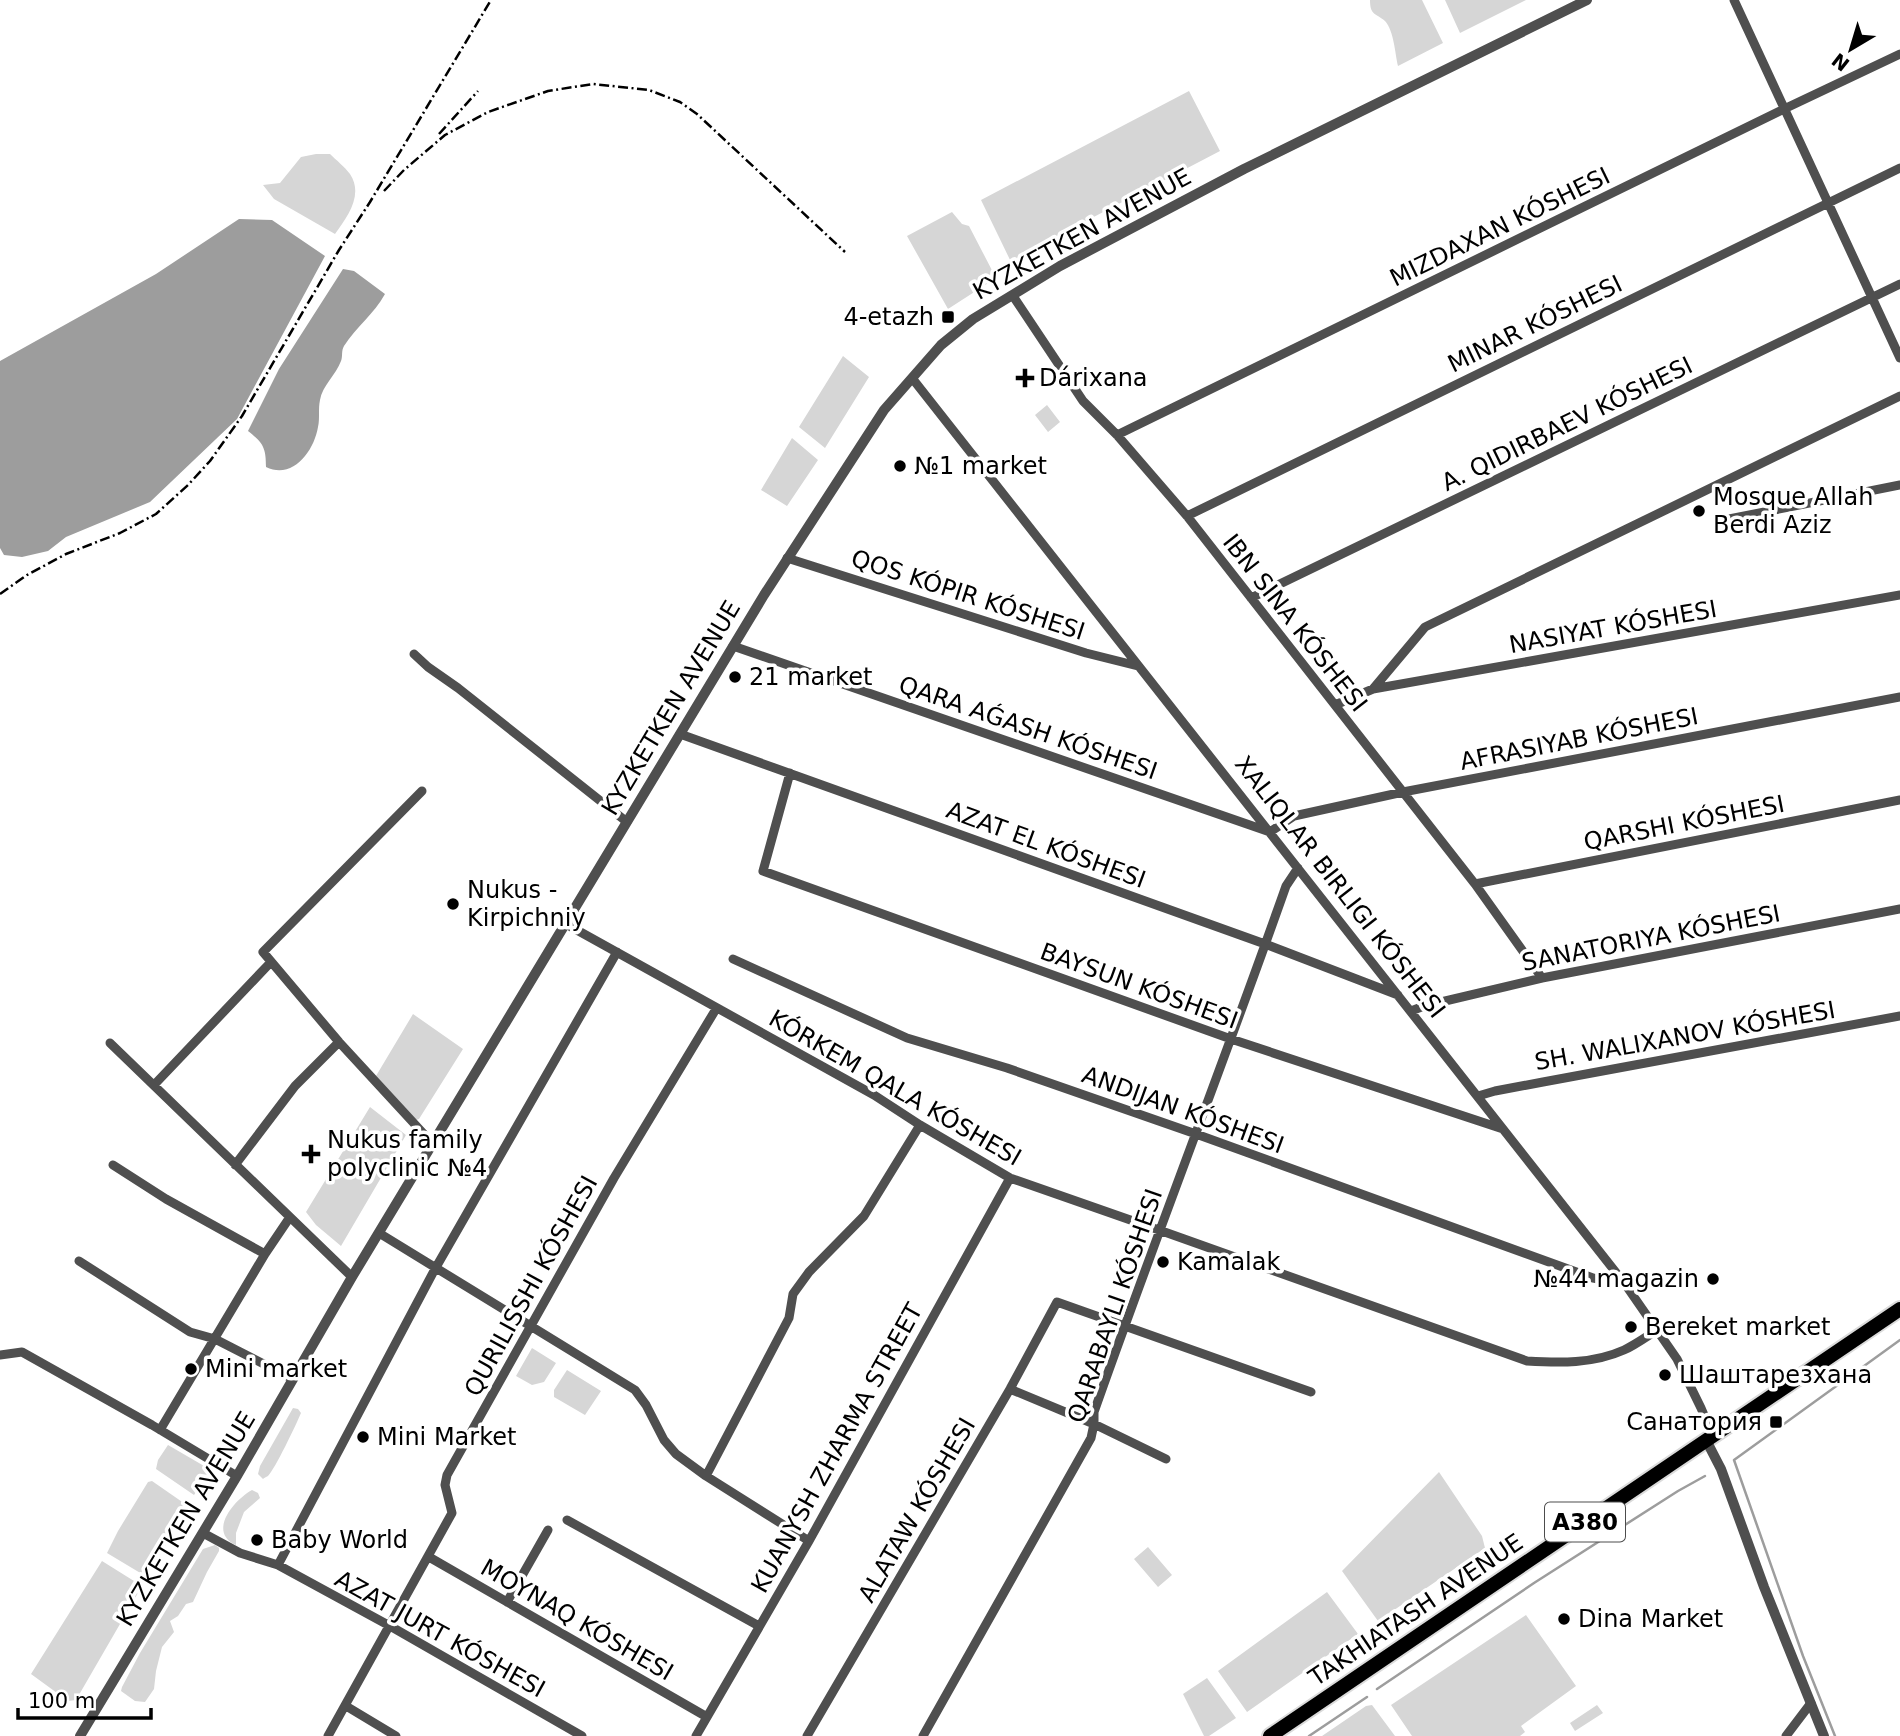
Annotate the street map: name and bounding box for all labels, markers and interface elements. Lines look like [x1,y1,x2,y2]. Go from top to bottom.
north arrow [1816,14,1886,84]
text: N [1827,49,1854,76]
street label: MIZDAXAN KÓSHESI [1385,160,1615,292]
street label: KYZKETKEN AVENUE [968,162,1196,306]
street label: MINAR KÓSHESI [1442,268,1627,378]
place label: 4-etazh [843,303,934,331]
marker: 4-etazh [940,309,956,325]
street label: A. QIDIRBAEV KÓSHESI [1436,349,1697,497]
place label: Dárixana [1039,364,1148,392]
marker: Dárixana [1017,370,1033,386]
place label: №1 market [914,452,1047,480]
marker: №1 market [892,458,908,474]
place label: Mosque Allah Berdi Aziz [1713,483,1873,539]
marker: Mosque Allah Berdi Aziz [1691,503,1707,519]
street label: IBN SINA KÓSHESI [1217,527,1375,717]
street label: QOS KÓPIR KÓSHESI [848,542,1089,646]
street label: NASIYAT KÓSHESI [1507,593,1719,659]
street label: KYZKETKEN AVENUE [596,596,746,820]
place label: 21 market [749,663,872,691]
marker: 21 market [727,669,743,685]
street label: QARA AǴASH KÓSHESI [895,669,1162,785]
street label: AFRASIYAB KÓSHESI [1457,700,1700,776]
street label: XALIQLAR BIRLIGI KÓSHESI [1229,749,1453,1024]
street label: QARSHI KÓSHESI [1581,788,1787,856]
street label: AZAT EL KÓSHESI [943,794,1150,894]
place label: Nukus - Kirpichniy [467,876,586,932]
marker: Nukus - Kirpichniy [445,896,461,912]
street label: SANATORIYA KÓSHESI [1519,897,1783,977]
street label: BAYSUN KÓSHESI [1036,935,1242,1035]
street label: SH. WALIXANOV KÓSHESI [1532,994,1838,1076]
street label: KÓRKEM QALA KÓSHESI [764,1002,1027,1172]
street label: ANDIJAN KÓSHESI [1078,1059,1288,1160]
place label: Nukus family polyclinic №4 [327,1126,487,1182]
marker: Nukus family polyclinic №4 [301,1144,321,1164]
street label: QURILISSHI KÓSHESI [457,1170,603,1401]
street label: QARABAYLI KÓSHESI [1060,1185,1168,1427]
place label: Kamalak [1177,1248,1280,1276]
marker: Kamalak [1155,1254,1171,1270]
place label: №44 magazin [1533,1265,1699,1293]
marker: №44 magazin [1705,1271,1721,1287]
street label: KUANYSH ZHARMA STREET [746,1298,929,1598]
place label: Bereket market [1645,1313,1830,1341]
marker: Bereket market [1623,1319,1639,1335]
place label: Mini market [205,1355,347,1383]
marker: Mini market [183,1361,199,1377]
place label: Шаштарезхана [1679,1361,1872,1389]
marker: Шаштарезхана [1657,1367,1673,1383]
street label: KYZKETKEN AVENUE [111,1407,261,1631]
place label: Санатория [1626,1408,1762,1436]
street label: ALATAW KÓSHESI [851,1412,981,1607]
marker: Санатория [1768,1414,1784,1430]
place label: Mini Market [377,1423,516,1451]
marker: Mini Market [355,1429,371,1445]
road number: A380 [1545,1502,1625,1541]
place label: Baby World [271,1526,408,1554]
street label: TAKHIATASH AVENUE [1303,1528,1528,1693]
marker: Baby World [249,1532,265,1548]
street label: MOYNAQ KÓSHESI [476,1552,679,1686]
street label: AZAT JURT KÓSHESI [330,1563,551,1703]
place label: Dina Market [1578,1605,1723,1633]
marker: Dina Market [1556,1611,1572,1627]
scale bar [18,1676,150,1720]
text: 100 m [28,1689,95,1713]

